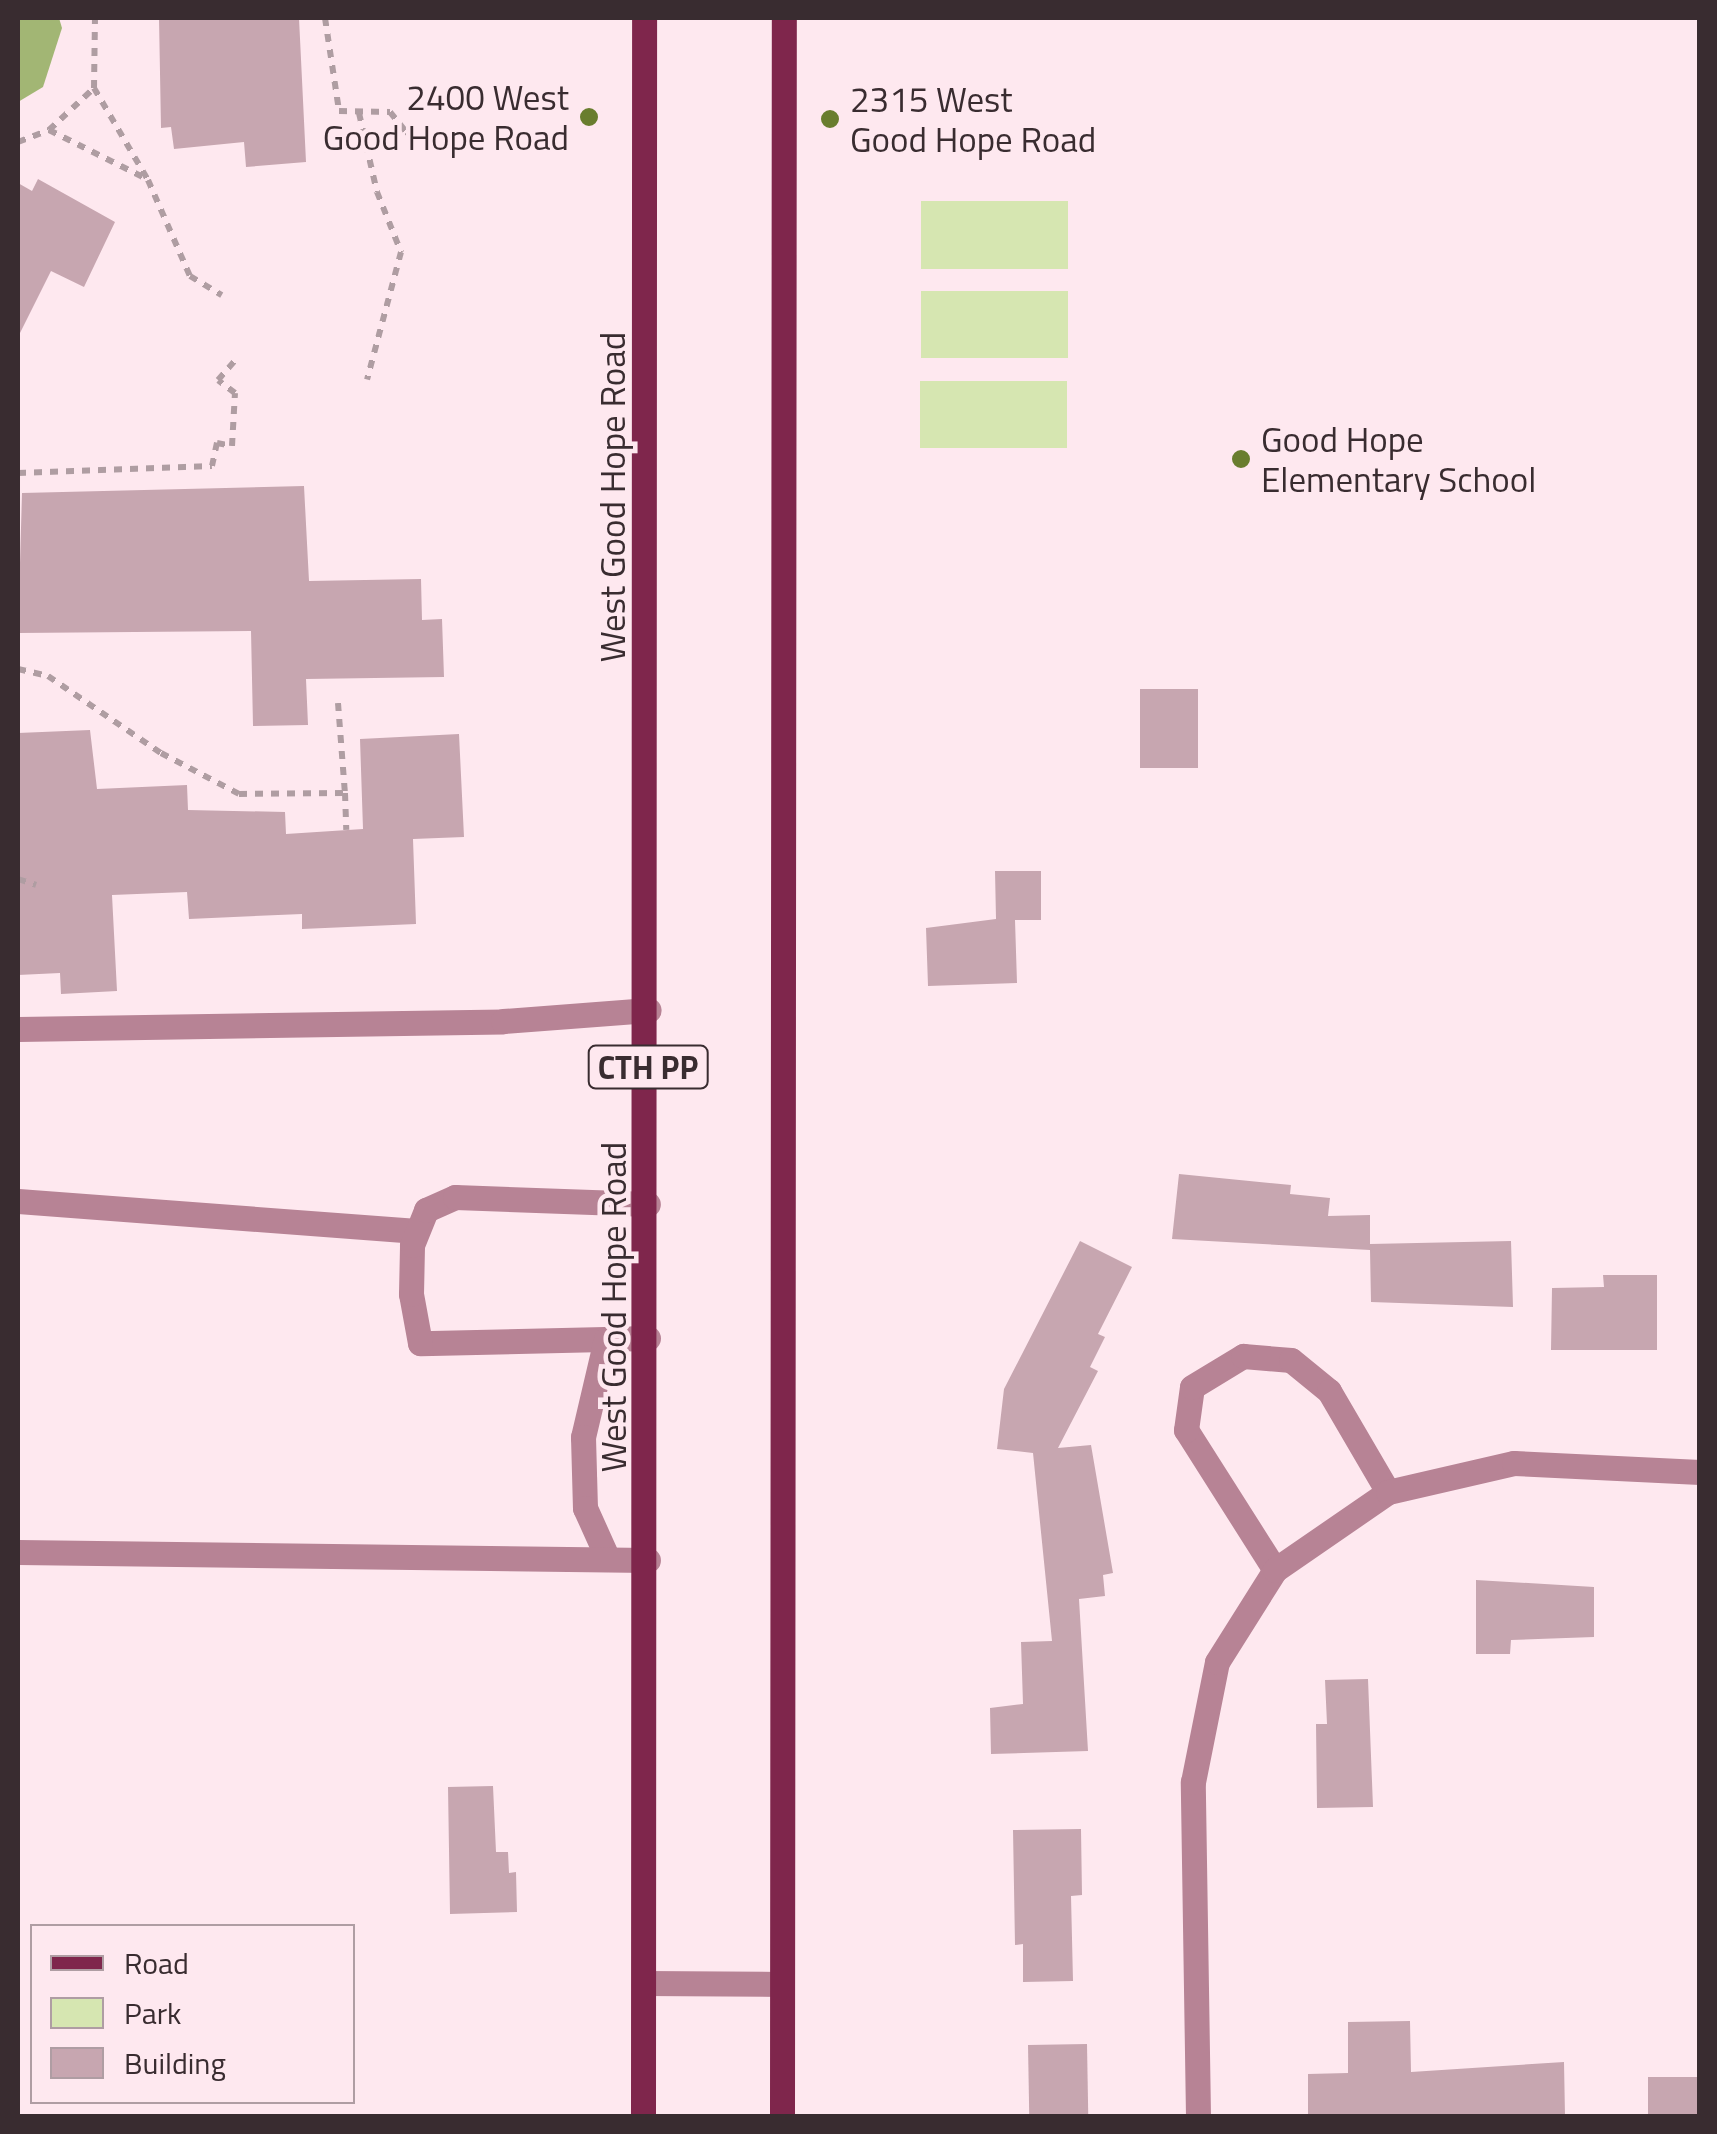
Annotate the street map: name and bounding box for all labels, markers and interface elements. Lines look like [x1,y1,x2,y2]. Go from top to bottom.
place label: 2400 West Good Hope Road [323,76,569,158]
place label: 2315 West Good Hope Road [850,78,1096,160]
marker: 2400 West Good Hope Road [578,106,600,128]
marker: 2315 West Good Hope Road [819,108,841,130]
street label: West Good Hope Road [591,332,633,662]
place label: Good Hope Elementary School [1261,418,1536,500]
marker: Good Hope Elementary School [1230,448,1252,470]
road number: CTH PP [586,1040,710,1094]
street label: West Good Hope Road [592,1142,634,1472]
legend [30,1924,355,2104]
text: Road [124,1940,189,1986]
text: Park [124,1990,181,2036]
text: Building [124,2040,226,2086]

